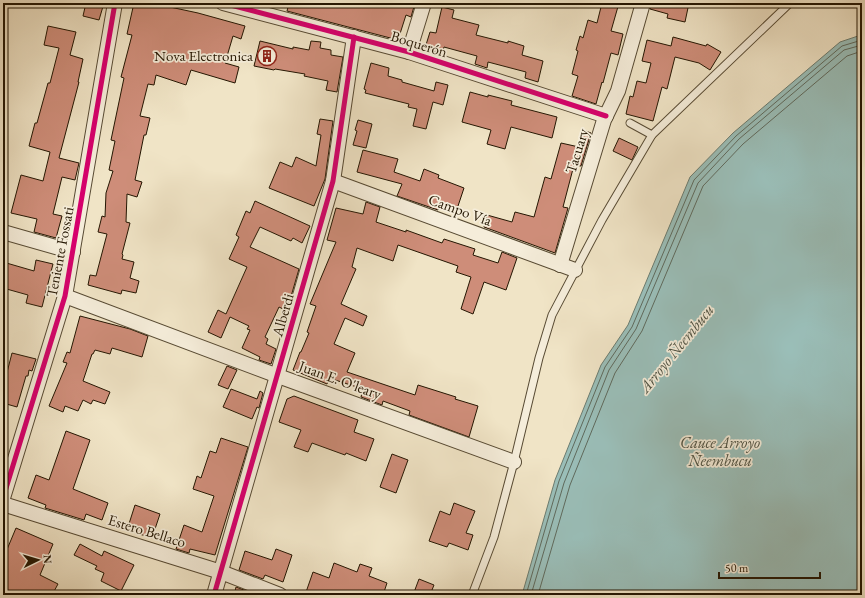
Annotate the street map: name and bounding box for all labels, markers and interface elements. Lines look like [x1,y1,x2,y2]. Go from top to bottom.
street label: Boquerón [389,26,450,61]
building icon: Nova Electronica [256,45,278,67]
place label: Nova Electronica [154,46,253,65]
street label: Tacuary [561,126,592,176]
street label: Campo Vía [426,189,494,230]
street label: Teniente Fossati [41,205,78,299]
street label: Alberdi [267,291,298,340]
water label: Arroyo Ñeembucu [634,300,718,398]
street label: Juan E. O'leary [295,355,384,403]
water label: Cauce Arroyo Ñeembucu [680,432,760,471]
street label: Estero Bellaco [106,510,188,551]
north arrow [18,540,58,580]
text: N [41,554,55,564]
scale bar [719,554,820,580]
text: 50 m [725,560,749,576]

